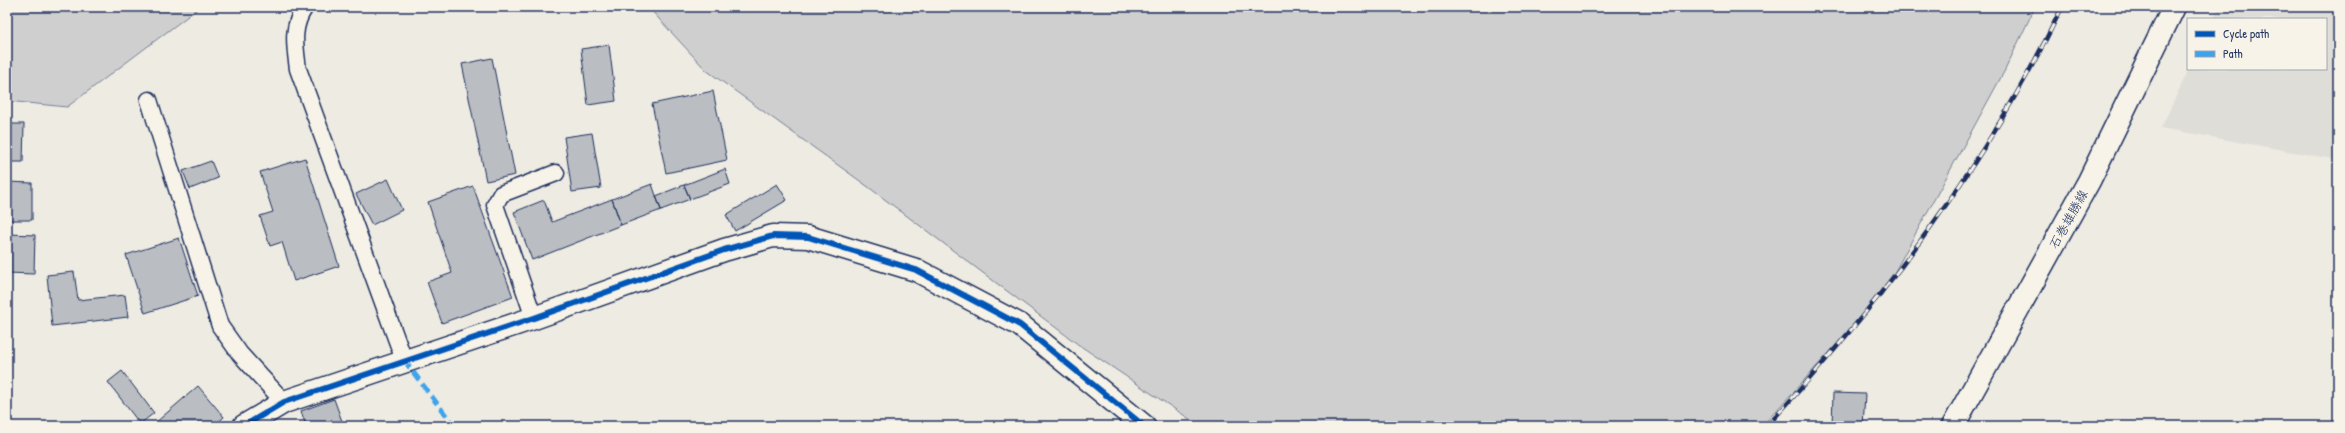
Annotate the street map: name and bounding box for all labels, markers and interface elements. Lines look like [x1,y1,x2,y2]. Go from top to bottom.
legend [2187,18,2327,70]
text: Cycle path [2223,25,2269,42]
text: Path [2223,45,2243,62]
street label: 石巻雄勝線 [2044,185,2092,252]

